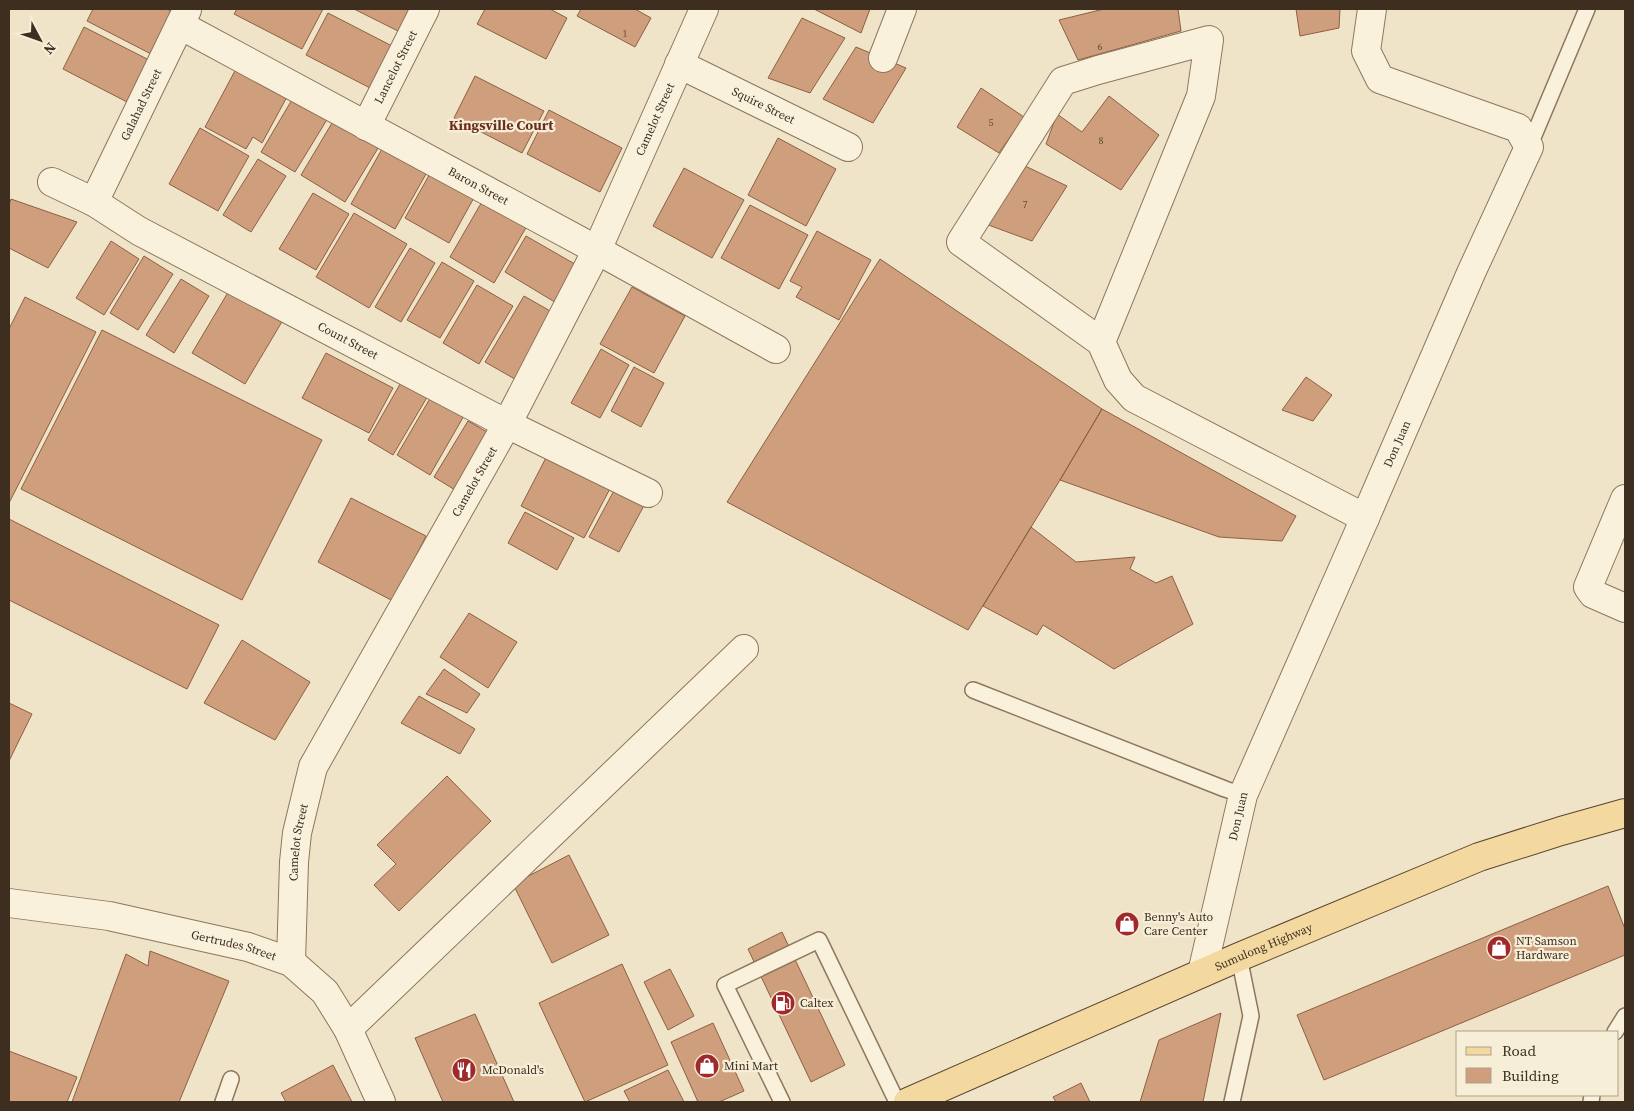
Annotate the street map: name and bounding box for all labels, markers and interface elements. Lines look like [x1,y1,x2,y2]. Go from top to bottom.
north arrow [15,15,65,65]
house number: 1 [623,27,628,40]
street label: Lancelot Street [371,28,421,106]
text: N [39,38,61,59]
house number: 6 [1098,40,1103,53]
street label: Galahad Street [117,66,165,143]
street label: Camelot Street [632,80,678,158]
street label: Squire Street [729,83,798,128]
district label: Kingsville Court [449,115,554,135]
house number: 5 [989,116,994,129]
house number: 8 [1099,134,1104,147]
street label: Baron Street [445,163,511,209]
house number: 7 [1023,198,1028,211]
street label: Count Street [315,318,381,363]
street label: Don Juan [1380,418,1414,470]
street label: Camelot Street [448,444,501,520]
street label: Don Juan [1225,790,1252,842]
street label: Camelot Street [285,802,312,881]
place label: Benny's Auto Care Center [1144,909,1213,939]
shop icon: Benny's Auto Care Center [1114,911,1140,937]
street label: Sumulong Highway [1212,919,1316,975]
street label: Gertrudes Street [190,927,279,964]
place label: NT Samson Hardware [1516,933,1577,963]
shop icon: NT Samson Hardware [1486,935,1512,961]
fuel station icon: Caltex [770,990,796,1016]
place label: Caltex [800,995,834,1011]
legend [1456,1031,1619,1096]
text: Road [1502,1040,1536,1061]
shop icon: Mini Mart [694,1053,720,1079]
restaurant icon: McDonald's [451,1057,477,1083]
place label: Mini Mart [724,1058,778,1074]
place label: McDonald's [482,1062,544,1078]
text: Building [1502,1065,1559,1086]

